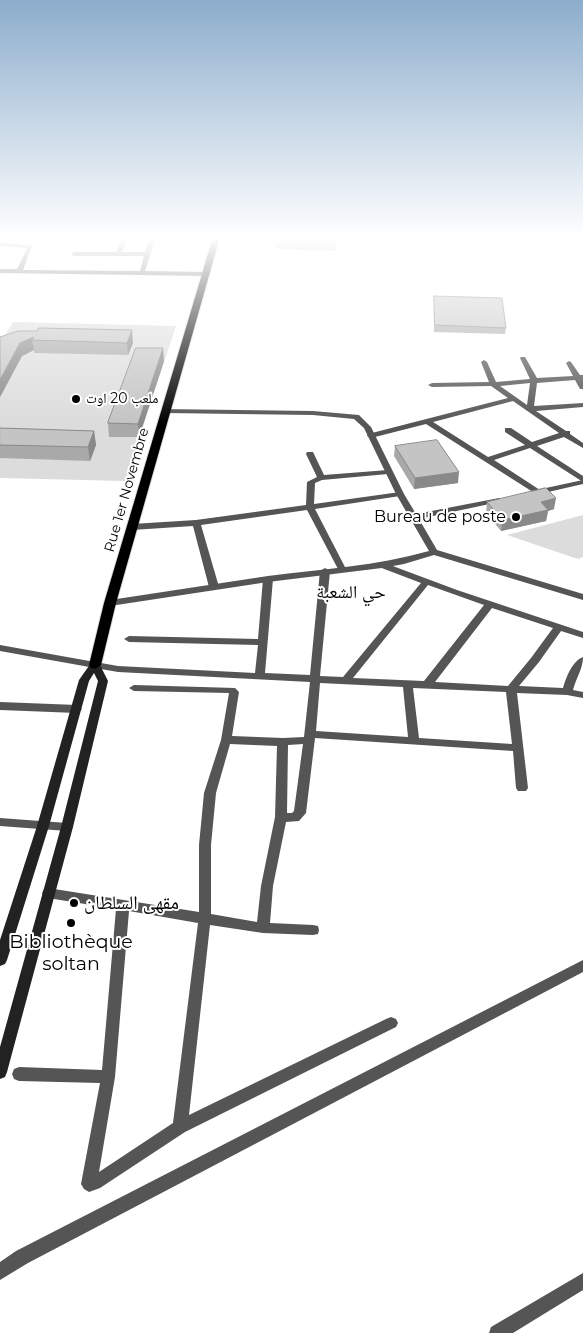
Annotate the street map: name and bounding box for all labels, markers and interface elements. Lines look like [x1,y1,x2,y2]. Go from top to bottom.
place label: ملعب 20 اوت [86,391,158,407]
marker: ملعب 20 اوت [70,393,82,405]
street label: Rue 1er Novembre [101,426,153,554]
place label: Bureau de poste [374,507,506,527]
marker: Bureau de poste [510,511,522,523]
district label: حي الشعبة [316,582,386,604]
place label: مقهى السلطان [84,892,179,914]
marker: مقهى السلطان [68,897,80,909]
marker: Bibliothèque soltan [65,917,77,929]
place label: Bibliothèque soltan [9,931,133,975]

